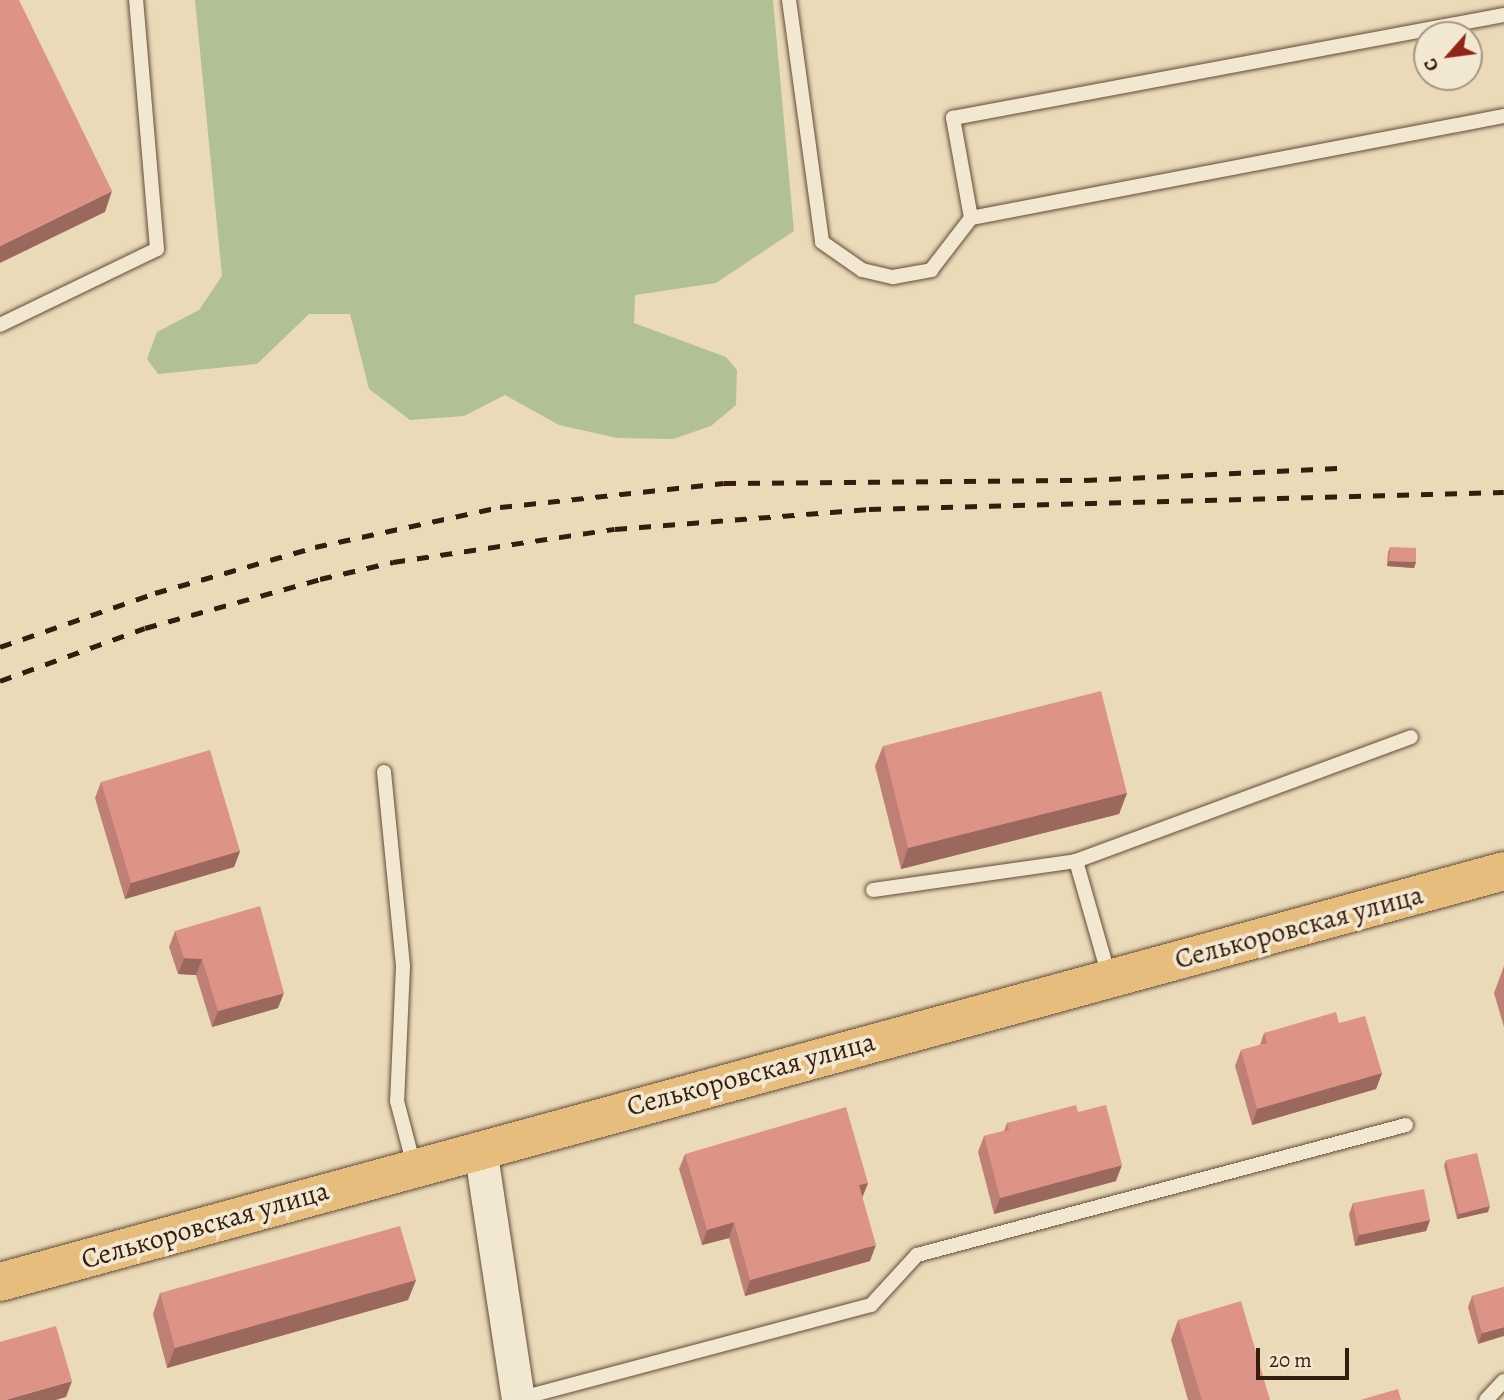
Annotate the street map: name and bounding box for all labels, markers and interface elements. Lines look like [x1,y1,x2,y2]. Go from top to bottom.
north arrow [1413,21,1483,91]
text: С [1417,54,1445,76]
street label: Селькоровская улица [1171,878,1427,976]
street label: Селькоровская улица [623,1025,879,1123]
street label: Селькоровская улица [77,1174,333,1276]
scale bar [1259,1334,1352,1378]
text: 20 m [1269,1346,1312,1374]

